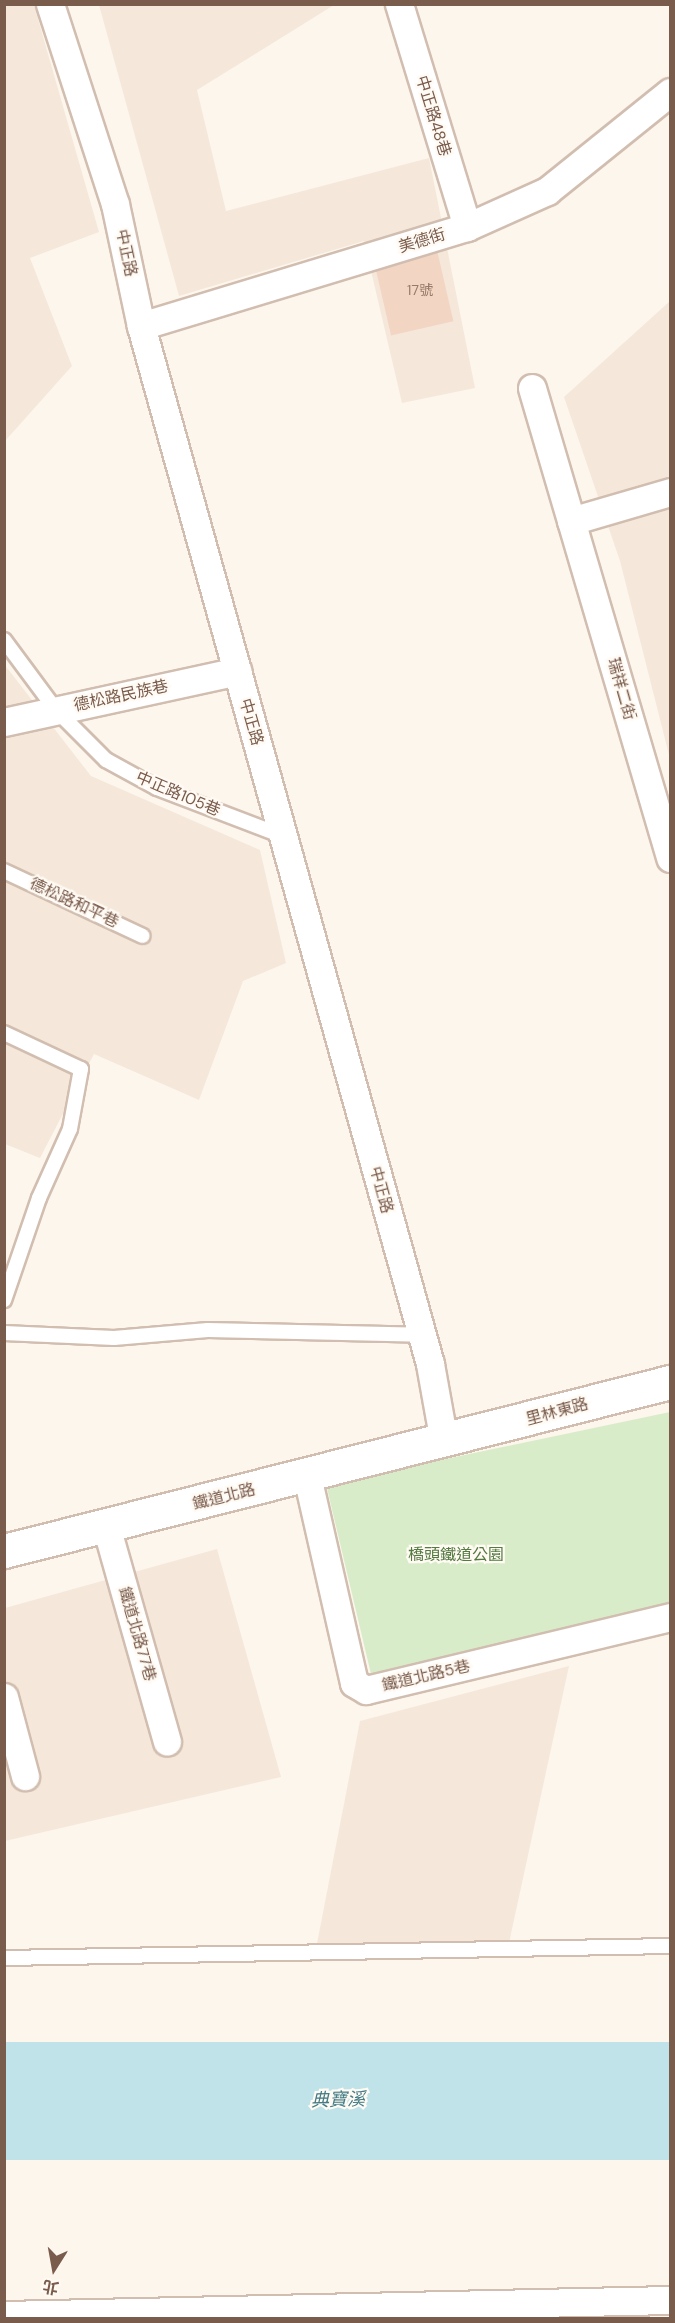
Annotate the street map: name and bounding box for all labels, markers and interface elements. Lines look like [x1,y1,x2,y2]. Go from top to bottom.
street label: 中正路48巷 [412,73,454,159]
street label: 美德街 [396,225,448,257]
street label: 中正路 [112,228,140,278]
house number: 17號 [407,282,433,298]
street label: 瑞祥二街 [603,656,639,722]
street label: 德松路民族巷 [72,677,170,715]
street label: 中正路 [235,696,267,748]
street label: 中正路105巷 [133,768,223,820]
street label: 德松路和平巷 [26,874,122,932]
street label: 中正路 [366,1164,396,1216]
street label: 里林東路 [524,1394,590,1430]
street label: 鐵道北路 [191,1480,257,1514]
park label: 橋頭鐵道公園 [408,1545,504,1565]
street label: 鐵道北路77巷 [114,1585,160,1683]
street label: 鐵道北路5巷 [380,1657,472,1695]
water label: 典寶溪 [311,2089,365,2111]
north arrow [24,2239,84,2299]
text: 北 [41,2275,60,2299]

